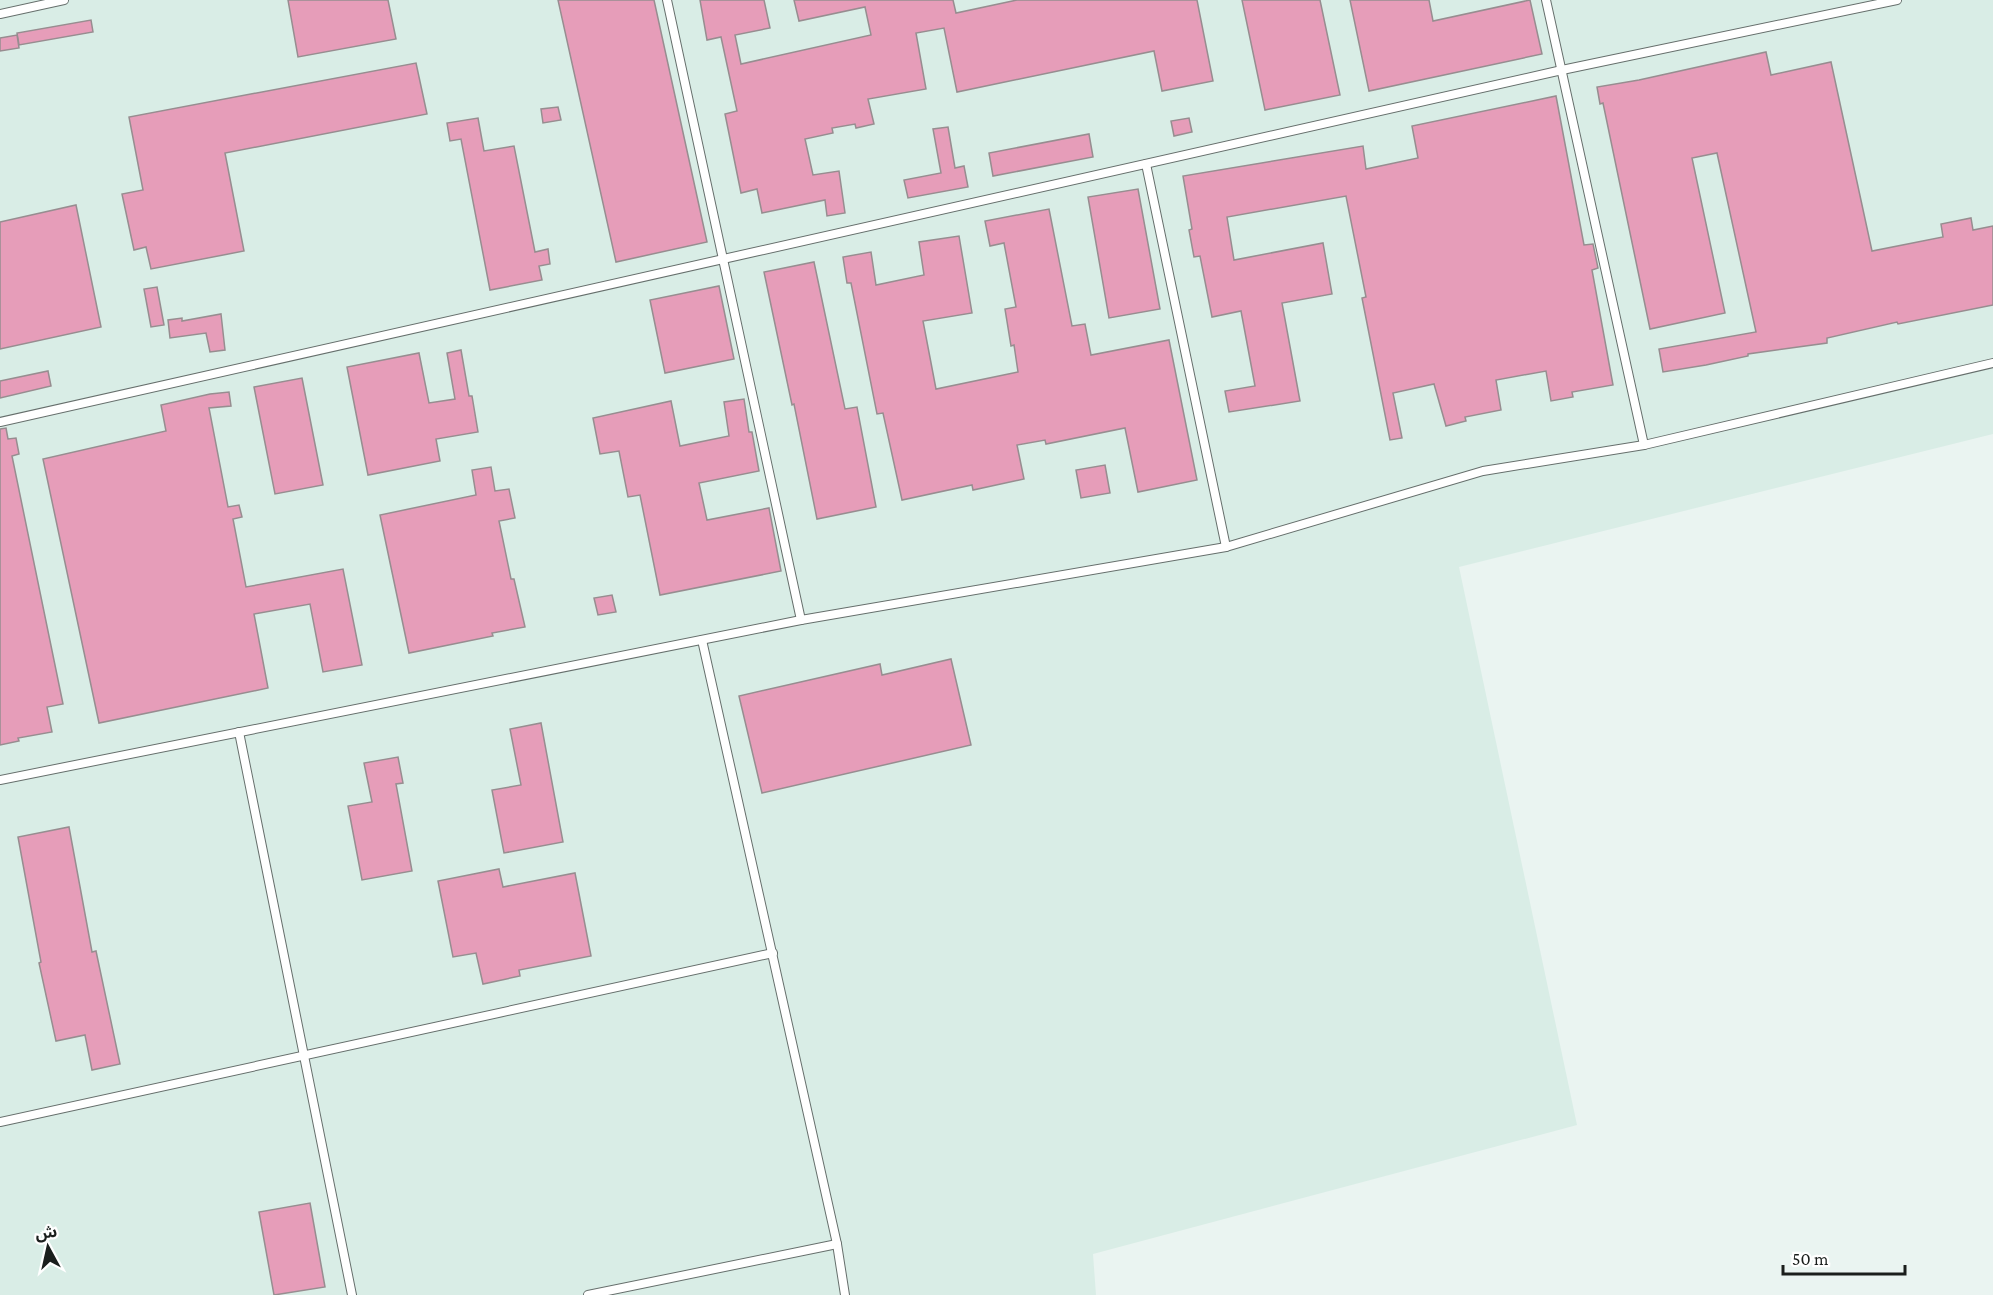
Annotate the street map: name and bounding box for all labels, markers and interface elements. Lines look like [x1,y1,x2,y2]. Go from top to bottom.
north arrow [18,1217,78,1277]
text: ش [34,1223,58,1244]
scale bar [1783,1238,1904,1276]
text: 50 m [1792,1249,1829,1269]

